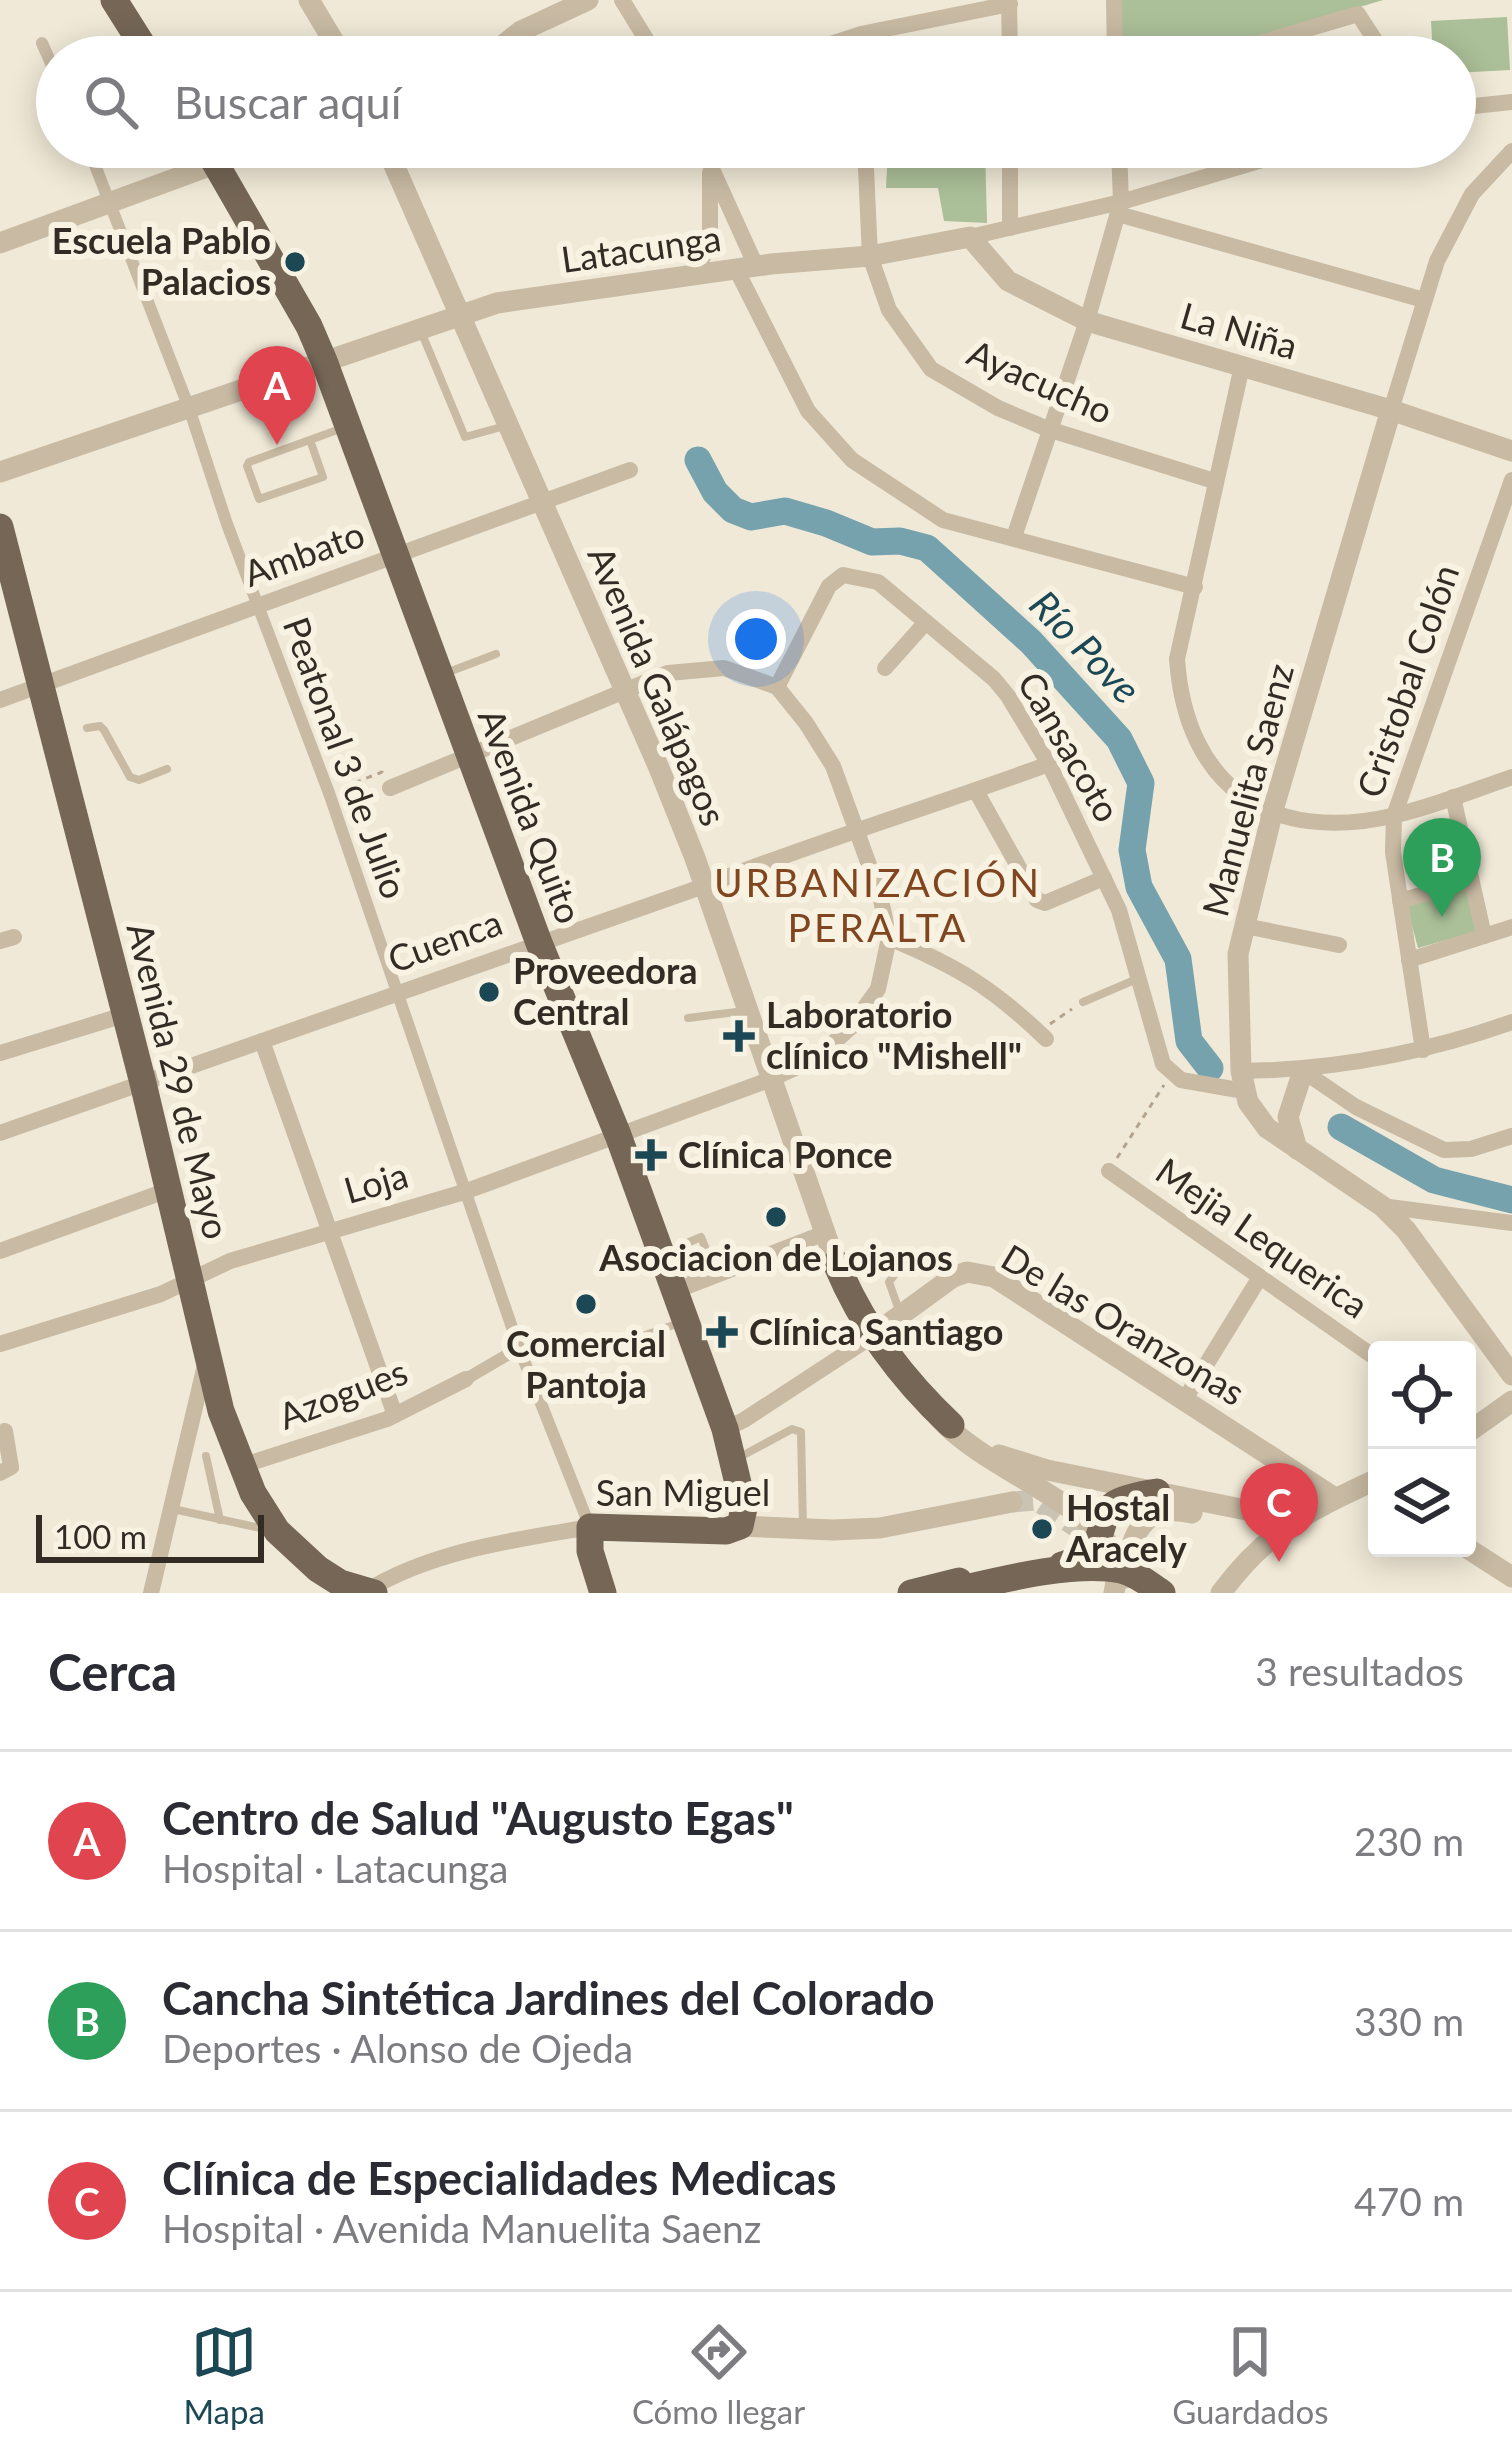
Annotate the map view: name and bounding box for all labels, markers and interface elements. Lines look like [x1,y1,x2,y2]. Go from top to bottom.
search box [36,36,1476,168]
icon: search [78,69,144,135]
text: Buscar aquí [174,75,401,129]
street label: Latacunga [558,215,724,281]
place label: Escuela Pablo Palacios [52,218,271,303]
marker: Escuela Pablo Palacios [282,249,308,275]
street label: La Niña [1176,292,1303,368]
street label: Ayacucho [961,330,1120,432]
pin: A [238,346,316,445]
street label: Ambato [237,511,370,595]
street label: Avenida Galápagos [579,539,737,832]
street label: Cristobal Colón [1347,558,1467,803]
water label: Río Pove [1021,581,1150,712]
your location [726,609,786,669]
street label: Peatonal 3 de Julio [275,611,417,904]
street label: Manuelita Saenz [1192,659,1302,921]
street label: Cansacoto [1009,664,1130,829]
street label: Avenida Quito [470,702,592,929]
pin: B [1403,818,1481,917]
district label: URBANIZACIÓN PERALTA [714,859,1042,950]
street label: Cuenca [382,899,508,981]
street label: Avenida 29 de Mayo [118,918,240,1243]
place label: Proveedora Central [513,948,697,1033]
marker: Proveedora Central [476,979,502,1005]
place label: Laboratorio clínico "Mishell" [766,992,1022,1077]
marker: Laboratorio clínico "Mishell" [723,1020,755,1052]
place label: Clínica Ponce [678,1132,892,1176]
marker: Clínica Ponce [635,1139,667,1171]
street label: Mejia Lequerica [1148,1148,1377,1326]
street label: Loja [339,1152,413,1212]
marker: Asociacion de Lojanos [763,1204,789,1230]
street label: De las Oranzonas [994,1234,1253,1414]
place label: Asociacion de Lojanos [598,1235,953,1279]
marker: Comercial Pantoja [573,1291,599,1317]
place label: Clínica Santiago [749,1309,1003,1353]
marker: Clínica Santiago [706,1316,738,1348]
place label: Comercial Pantoja [506,1321,666,1406]
map controls [1368,1341,1476,1557]
button: locate [1368,1341,1476,1449]
street label: Azogues [272,1349,413,1438]
button: layers [1368,1449,1476,1557]
pin: C [1240,1463,1318,1562]
street label: San Miguel [596,1470,770,1514]
place label: Hostal Aracely [1065,1485,1187,1570]
scale bar [36,1509,264,1562]
text: 100 m [54,1516,147,1556]
marker: Hostal Aracely [1029,1516,1055,1542]
text: Cerca [48,1641,177,1702]
text: 3 resultados [1255,1648,1464,1694]
text: Centro de Salud "Augusto Egas" [162,1791,794,1845]
text: A [73,1818,101,1864]
text: 230 m [1354,1818,1464,1864]
text: Hospital · Latacunga [162,1845,508,1891]
text: Cancha Sintética Jardines del Colorado [162,1971,935,2025]
text: B [74,1998,100,2044]
text: 330 m [1354,1998,1464,2044]
text: Deportes · Alonso de Ojeda [162,2025,633,2071]
text: Clínica de Especialidades Medicas [162,2151,836,2205]
text: C [74,2178,100,2224]
text: 470 m [1354,2178,1464,2224]
text: Hospital · Avenida Manuelita Saenz [162,2205,761,2251]
tab: Mapa [183,2319,265,2431]
tab: Cómo llegar [632,2319,805,2431]
tab: Guardados [1172,2319,1329,2431]

